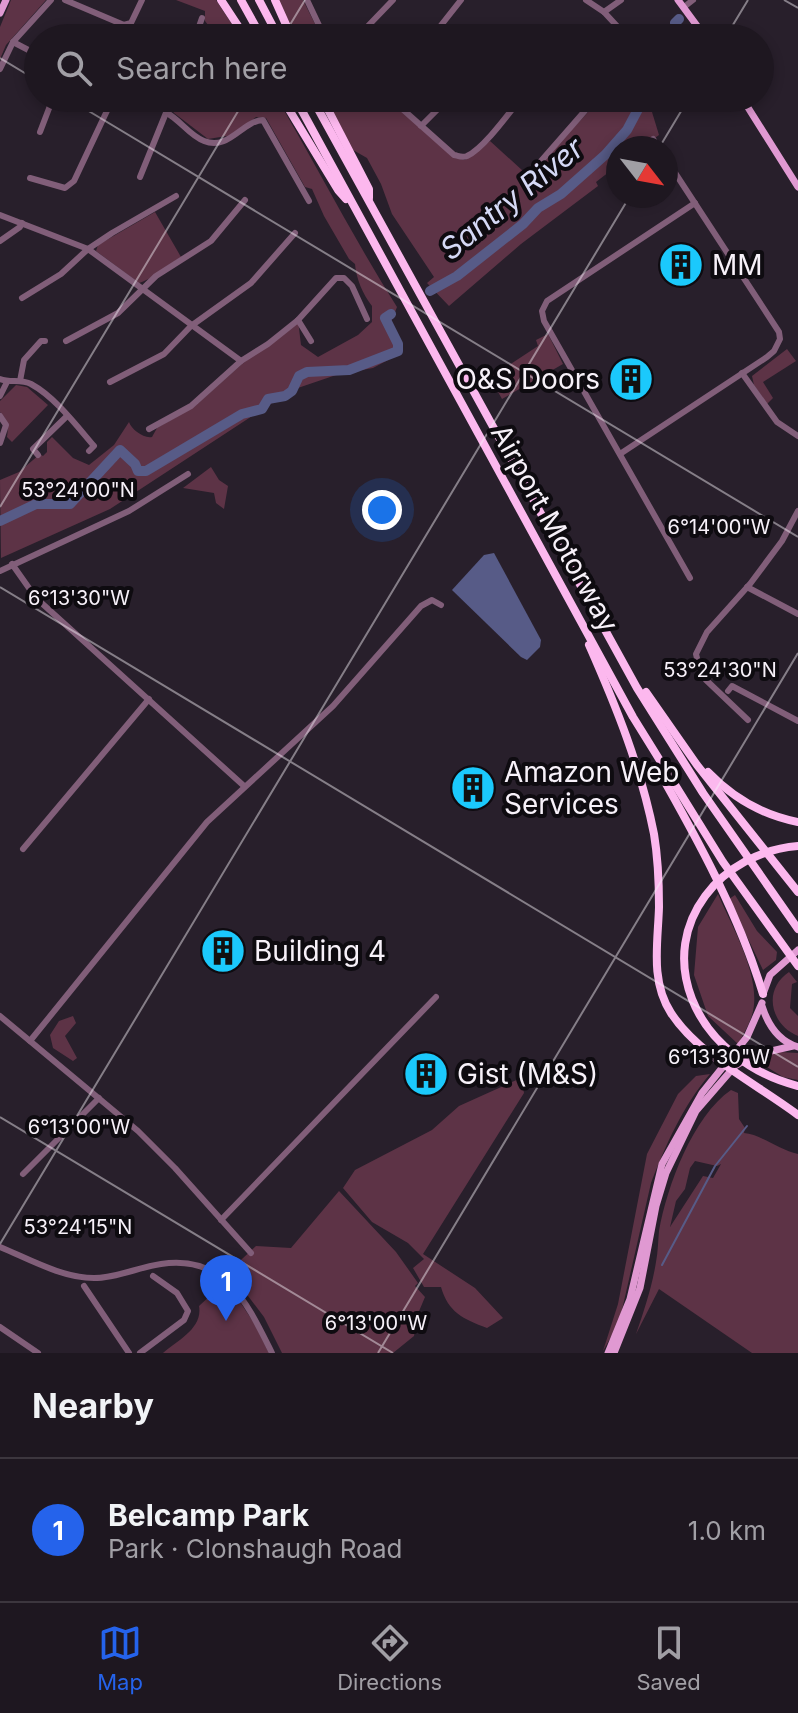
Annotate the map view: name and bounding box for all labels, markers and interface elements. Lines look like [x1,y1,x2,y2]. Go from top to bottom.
search box [24,24,774,112]
icon: search [52,46,96,90]
text: Search here [116,50,288,86]
water label: Santry River [433,129,591,267]
north arrow [606,136,678,208]
building icon: MM [657,241,705,289]
place label: MM [712,248,763,282]
building icon: O&S Doors [607,355,655,403]
place label: O&S Doors [456,362,600,396]
street label: Airport Motorway [484,418,626,638]
text: 53°24'00"N [21,478,135,502]
your location [362,490,402,530]
text: 6°14'00"W [668,515,771,539]
text: 6°13'30"W [28,586,130,610]
text: 53°24'30"N [663,658,777,682]
place label: Amazon Web Services [504,755,679,821]
building icon: Amazon Web Services [449,764,497,812]
building icon: Building 4 [199,927,247,975]
place label: Building 4 [254,934,386,968]
text: 6°13'30"W [668,1045,770,1069]
building icon: Gist (M&S) [402,1050,450,1098]
place label: Gist (M&S) [457,1057,598,1091]
text: 6°13'00"W [28,1115,130,1139]
text: 53°24'15"N [24,1215,132,1239]
pin: 1 [200,1255,252,1321]
text: 6°13'00"W [325,1311,427,1335]
text: Nearby [32,1385,154,1426]
text: Belcamp Park [108,1497,309,1533]
text: 1 [52,1515,64,1546]
text: 1.0 km [688,1515,766,1546]
text: Park · Clonshaugh Road [108,1533,402,1564]
tab: Map [97,1621,143,1695]
tab: Directions [337,1621,442,1695]
tab: Saved [636,1621,701,1695]

